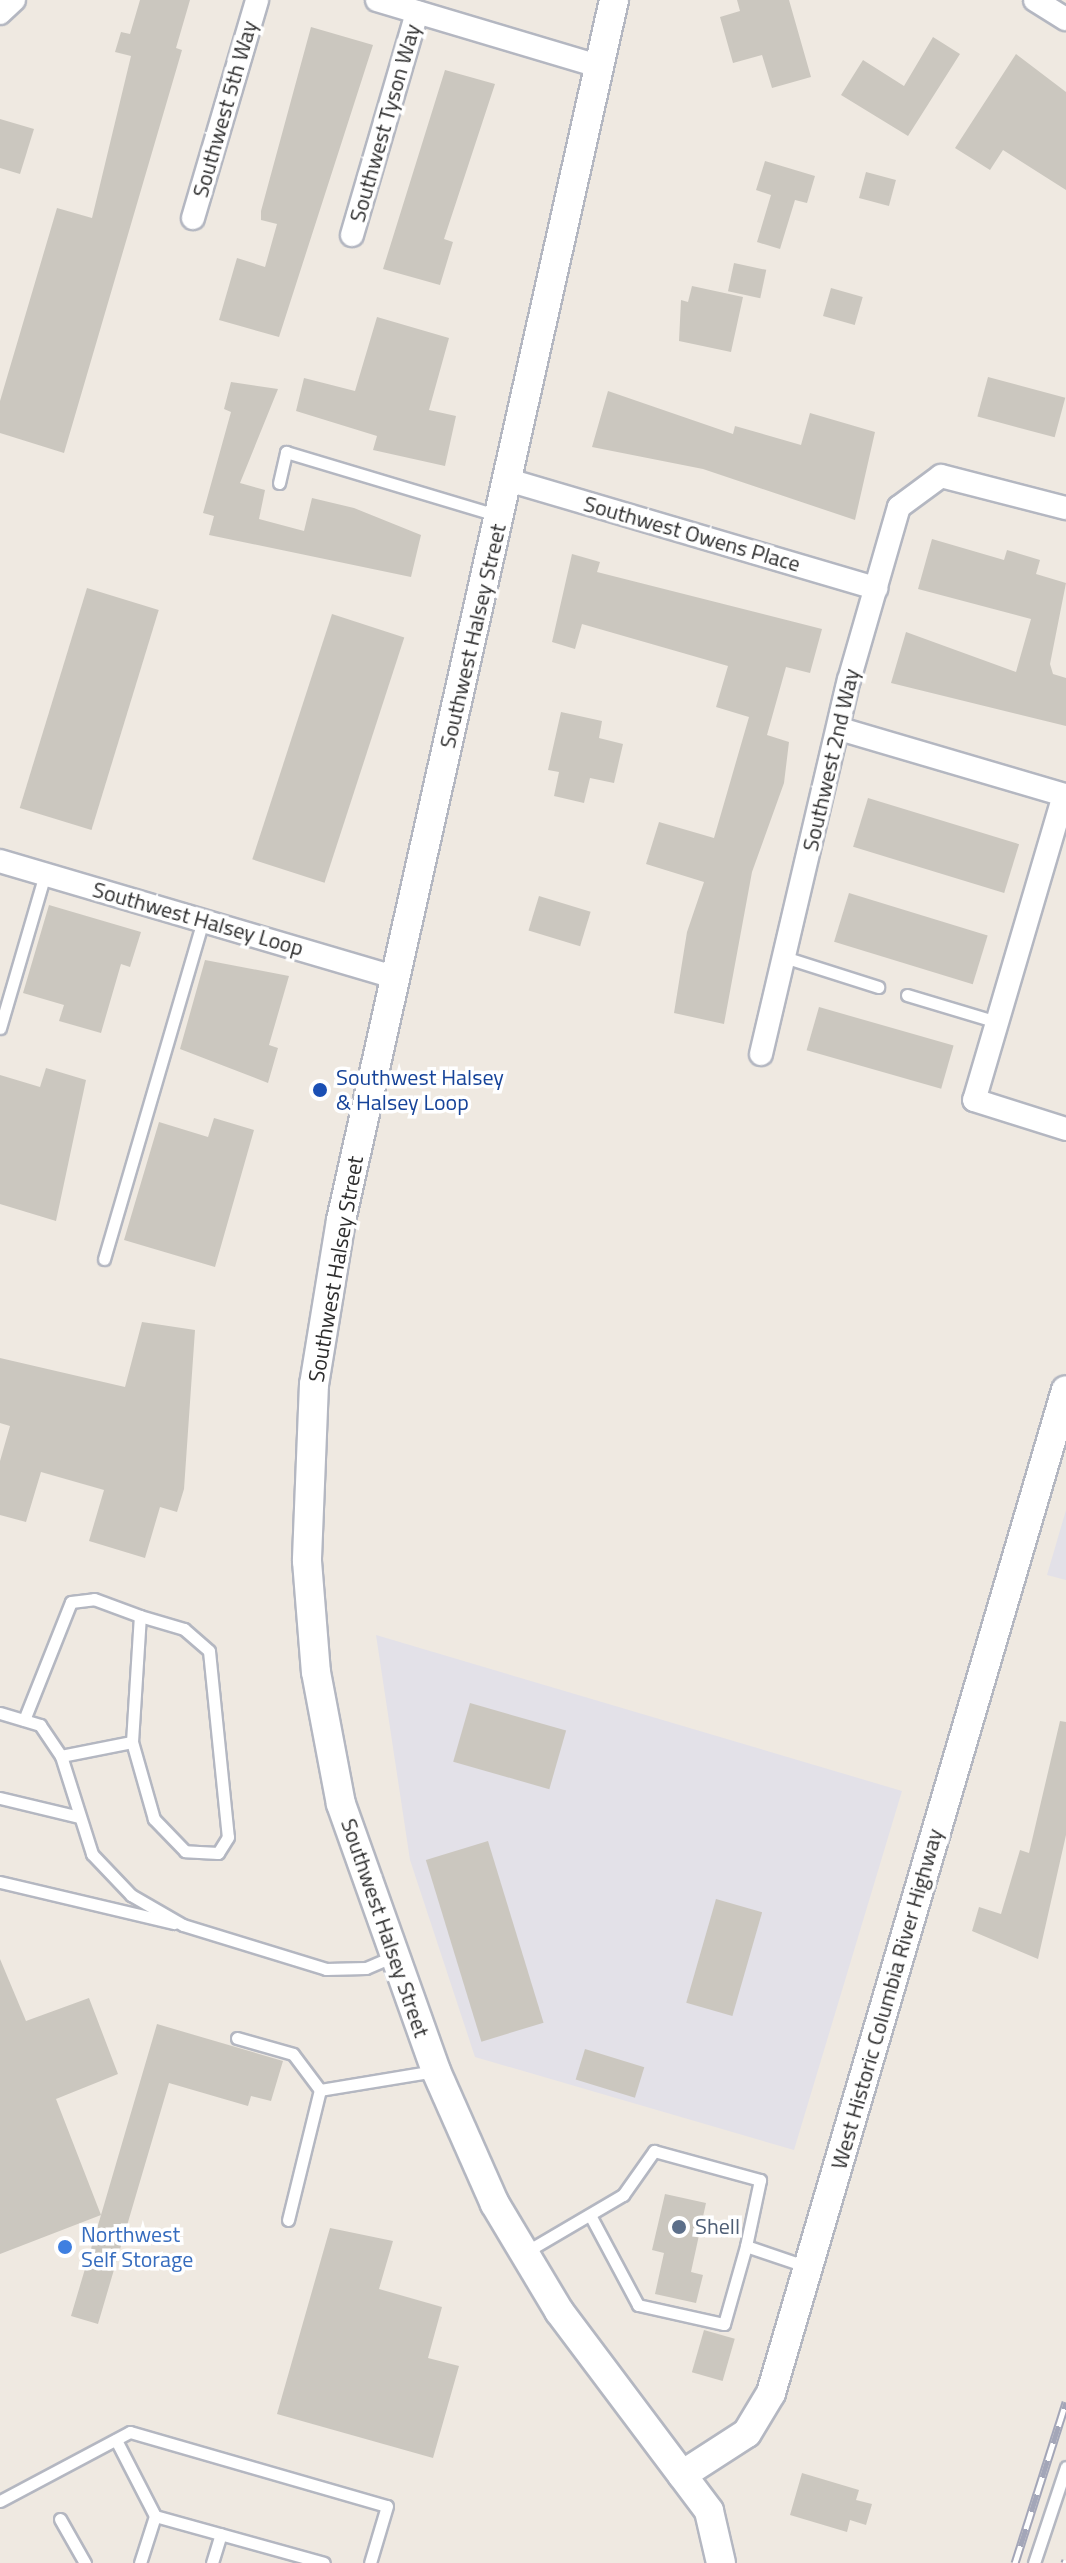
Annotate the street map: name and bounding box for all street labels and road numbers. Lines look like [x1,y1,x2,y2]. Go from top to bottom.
street label: Southwest 5th Way [187,18,263,200]
street label: Southwest Tyson Way [344,21,426,225]
street label: Southwest Owens Place [581,490,803,578]
street label: Southwest Halsey Street [434,521,512,751]
street label: Southwest 2nd Way [797,666,865,854]
street label: Southwest Halsey Loop [90,876,306,962]
street label: Southwest Halsey Street [303,1154,369,1384]
street label: Southwest Halsey Street [335,1815,435,2041]
street label: West Historic Columbia River Highway [826,1826,948,2172]

